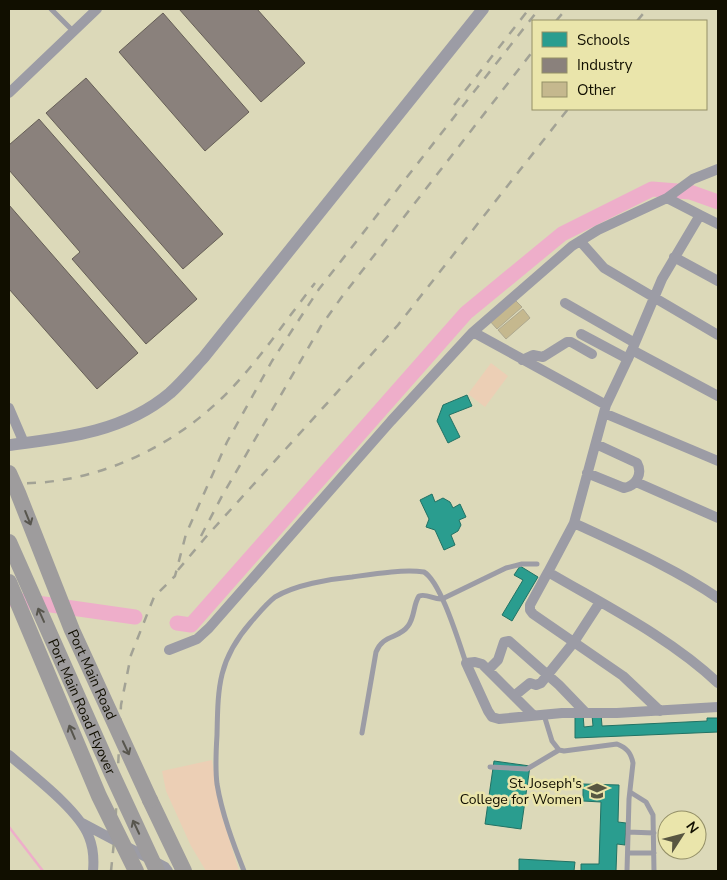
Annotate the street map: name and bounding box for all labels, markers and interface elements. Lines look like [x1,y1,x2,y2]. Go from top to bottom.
legend [532,20,707,110]
text: Schools [577,30,630,50]
text: Industry [577,55,633,75]
text: Other [577,80,616,100]
one-way arrow [24,510,33,525]
one-way arrow [36,608,46,623]
street label: Port Main Road [63,626,121,722]
street label: Port Main Road Flyover [44,636,120,777]
one-way arrow [67,725,76,740]
one-way arrow [121,740,131,755]
place label: St. Joseph's College for Women [460,774,582,809]
school or university icon: St. Joseph's College for Women [586,780,608,802]
north arrow [657,810,707,860]
text: N [681,818,703,837]
one-way arrow [131,820,140,835]

